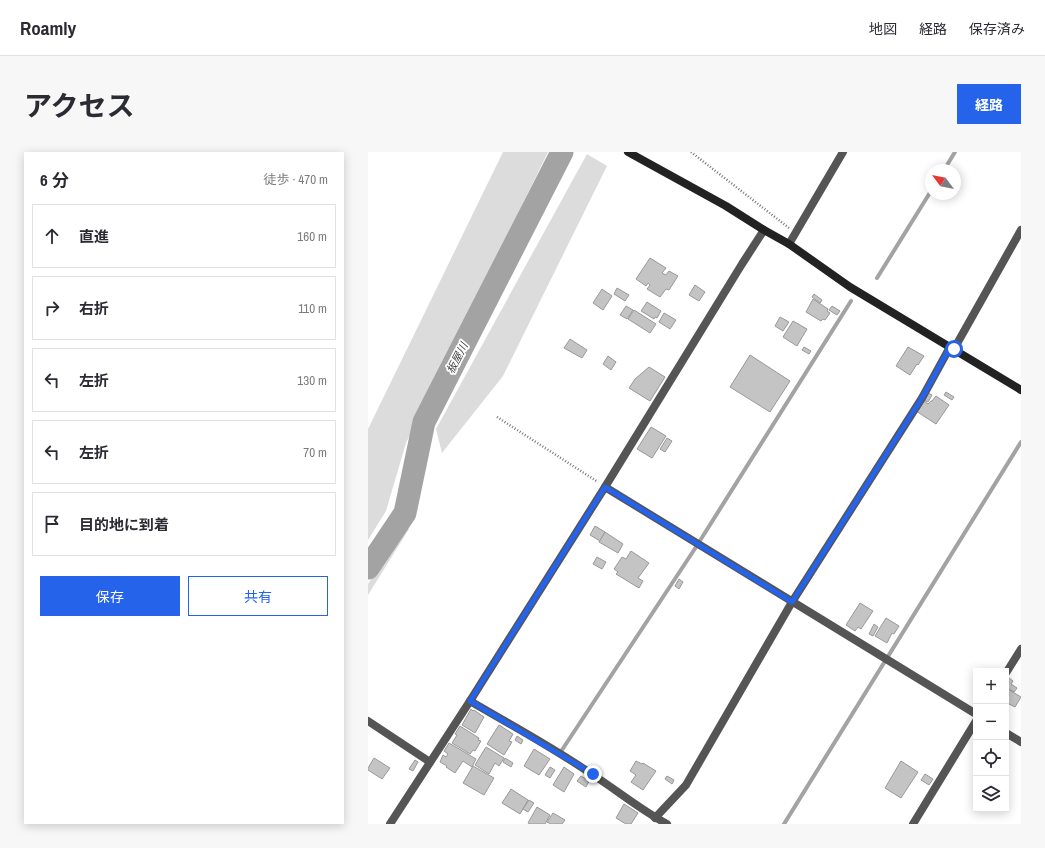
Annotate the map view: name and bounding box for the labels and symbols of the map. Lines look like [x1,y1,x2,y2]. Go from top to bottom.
north arrow [925,164,961,200]
water label: 板屋川 [443,339,471,376]
route start [945,340,963,358]
route end [584,765,602,783]

